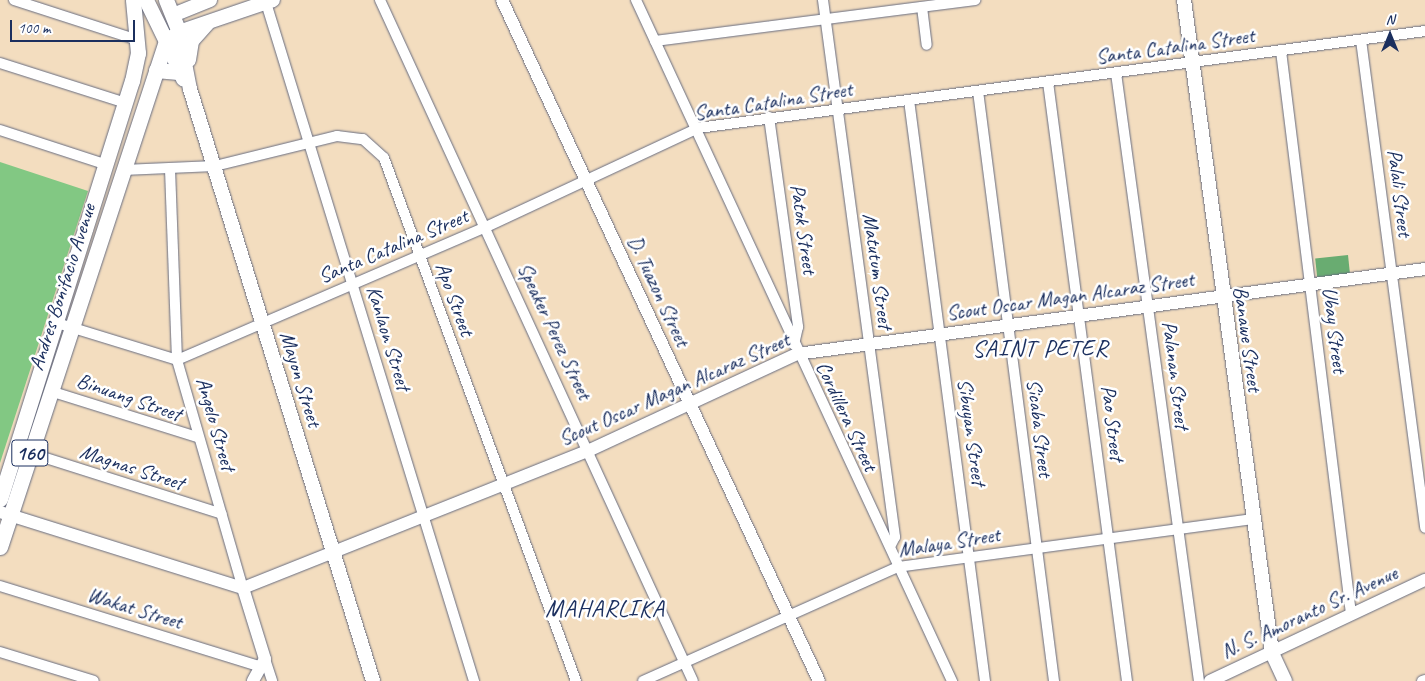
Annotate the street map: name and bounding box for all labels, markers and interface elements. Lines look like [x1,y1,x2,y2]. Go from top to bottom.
scale bar [12,10,138,42]
north arrow [1365,10,1415,60]
text: N [1386,11,1394,28]
text: 100 m [18,19,50,38]
street label: Santa Catalina Street [1094,22,1256,70]
street label: Santa Catalina Street [692,76,854,126]
street label: Palali Street [1382,148,1418,238]
street label: Patok Street [785,182,823,276]
street label: Andres Bonifacio Avenue [23,201,101,373]
street label: Santa Catalina Street [314,203,472,289]
street label: Matutum Street [857,212,899,330]
street label: D. Tuazon Street [622,231,696,351]
street label: Speaker Perez Street [512,258,598,404]
street label: Apo Street [430,259,480,339]
street label: Scout Oscar Magan Alcaraz Street [944,266,1196,326]
street label: Kanlaon Street [361,283,417,393]
street label: Banawe Street [1228,285,1268,393]
street label: Ubay Street [1317,285,1353,375]
street label: Palanan Street [1157,320,1195,430]
street label: Scout Oscar Magan Alcaraz Street [555,327,793,451]
street label: Mayon Street [275,328,327,430]
district label: SAINT PETER [972,335,1108,363]
street label: Cordillera Street [811,357,883,475]
street label: Binuang Street [74,367,184,427]
street label: Angelo Street [191,374,241,474]
street label: Sibuyan Street [952,377,992,487]
street label: Sicaba Street [1021,377,1059,479]
street label: Pao Street [1096,384,1130,462]
road number: 160 [11,436,49,470]
street label: Magnas Street [77,438,187,496]
street label: Malaya Street [896,522,1002,562]
street label: N. S. Amoranto Sr. Avenue [1217,560,1401,664]
street label: Wakat Street [84,582,186,634]
district label: MAHARLIKA [544,595,666,623]

